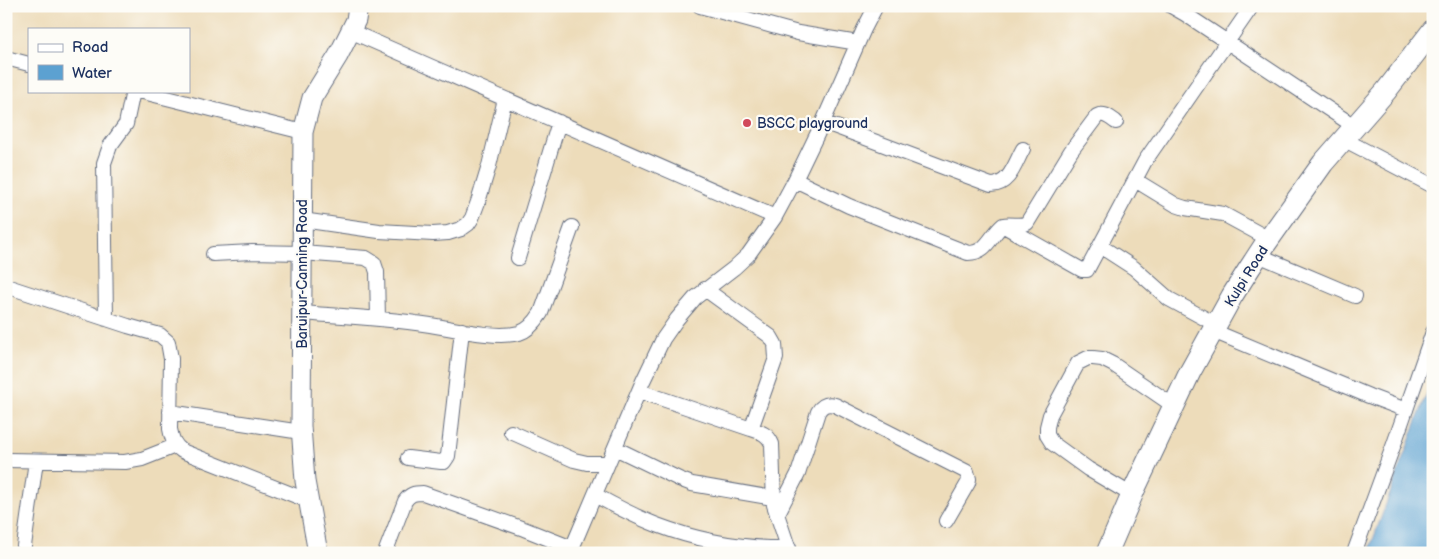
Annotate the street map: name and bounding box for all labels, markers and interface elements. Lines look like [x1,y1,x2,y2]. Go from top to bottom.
legend [28,28,190,92]
text: Road [72,38,108,57]
text: Water [72,64,112,83]
place label: BSCC playground [757,115,868,132]
marker: BSCC playground [741,117,753,129]
street label: Baruipur-Canning Road [294,199,311,349]
street label: Kulpi Road [1221,243,1272,310]

